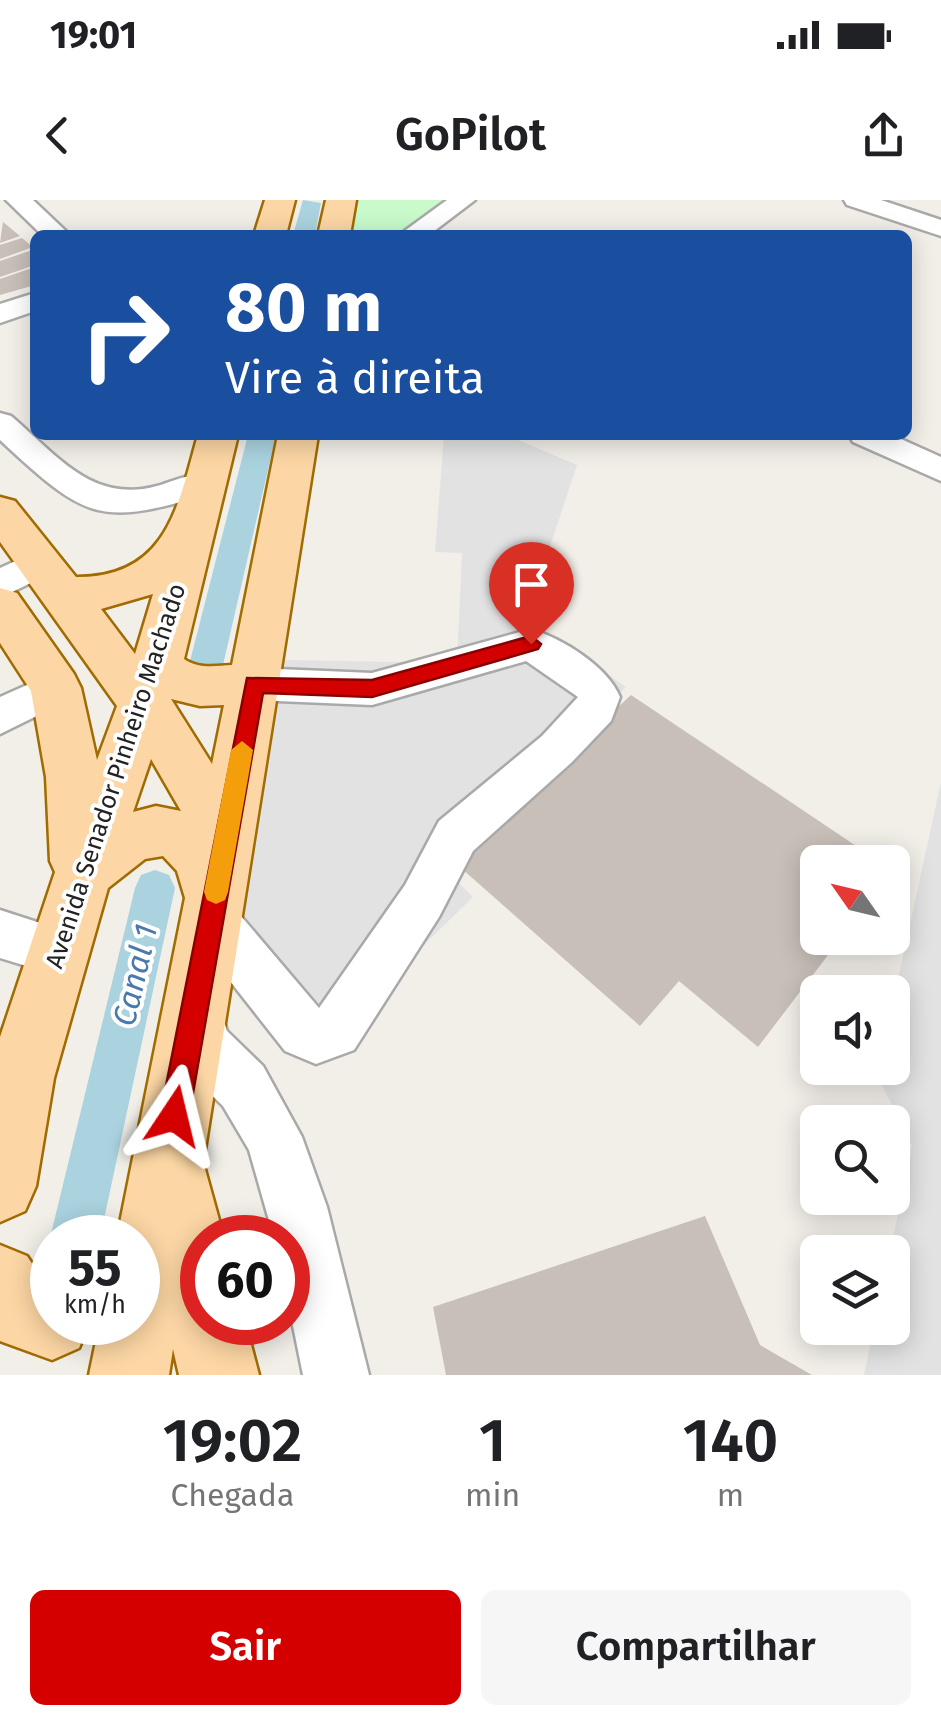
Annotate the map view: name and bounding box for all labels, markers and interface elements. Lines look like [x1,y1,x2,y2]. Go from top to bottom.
text: 19:01 [50,12,137,58]
icon: back [30,108,85,163]
text: GoPilot [395,108,546,162]
icon: share [856,108,911,163]
text: 80 m [225,266,382,350]
icon: right [60,270,190,400]
text: Vire à direita [225,351,485,405]
pin [489,542,574,645]
icon: arrive [504,557,559,612]
street label: Avenida Senador Pinheiro Machado [39,580,193,972]
north arrow [800,845,910,955]
map controls [800,845,910,1345]
water label: Canal 1 [105,920,165,1030]
button: sound [800,975,910,1085]
position arrow [122,1064,226,1168]
button: search [800,1105,910,1215]
speed limit sign: 60 [180,1215,310,1345]
button: layers [800,1235,910,1345]
text: 55 [68,1238,122,1298]
text: km/h [64,1290,126,1320]
text: 19:02 [163,1405,302,1477]
text: 1 [479,1405,506,1477]
text: 140 [683,1405,778,1477]
text: Chegada [171,1476,294,1514]
text: min [465,1476,520,1514]
text: m [717,1476,744,1514]
button: Sair [30,1590,461,1705]
button: Compartilhar [481,1590,911,1705]

